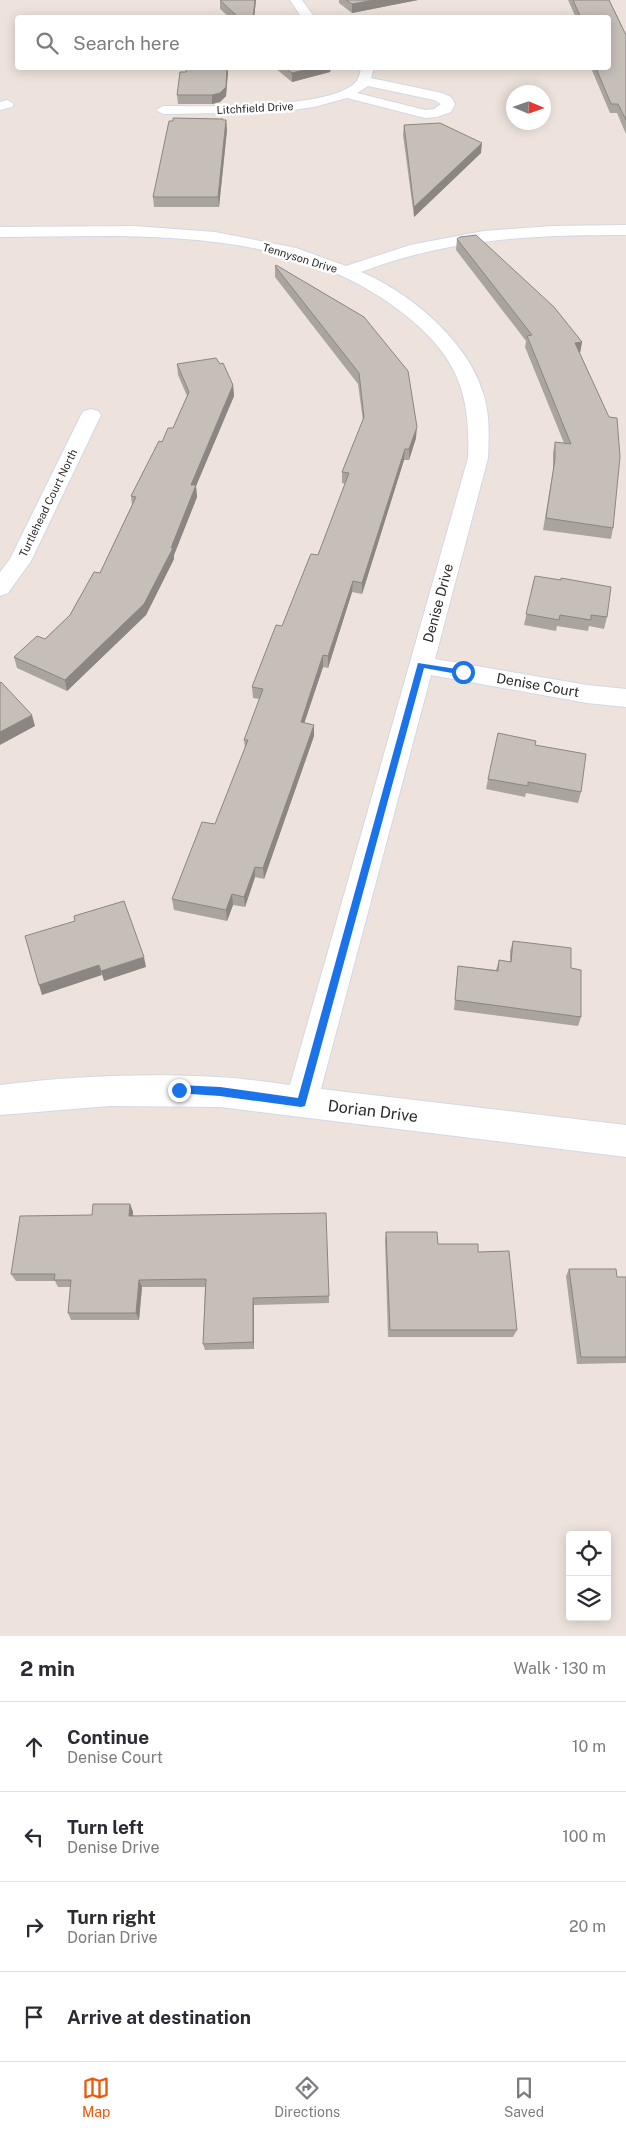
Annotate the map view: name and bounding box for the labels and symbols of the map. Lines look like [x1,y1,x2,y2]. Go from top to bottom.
north arrow [506,85,551,130]
street label: Litchfield Drive [216,100,294,116]
street label: Tennyson Drive [261,241,339,275]
street label: Turtlehead Court North [17,447,79,559]
street label: Denise Drive [420,562,456,644]
route start [452,661,475,684]
street label: Denise Court [495,670,581,700]
route end [168,1079,191,1102]
street label: Dorian Drive [327,1096,419,1126]

